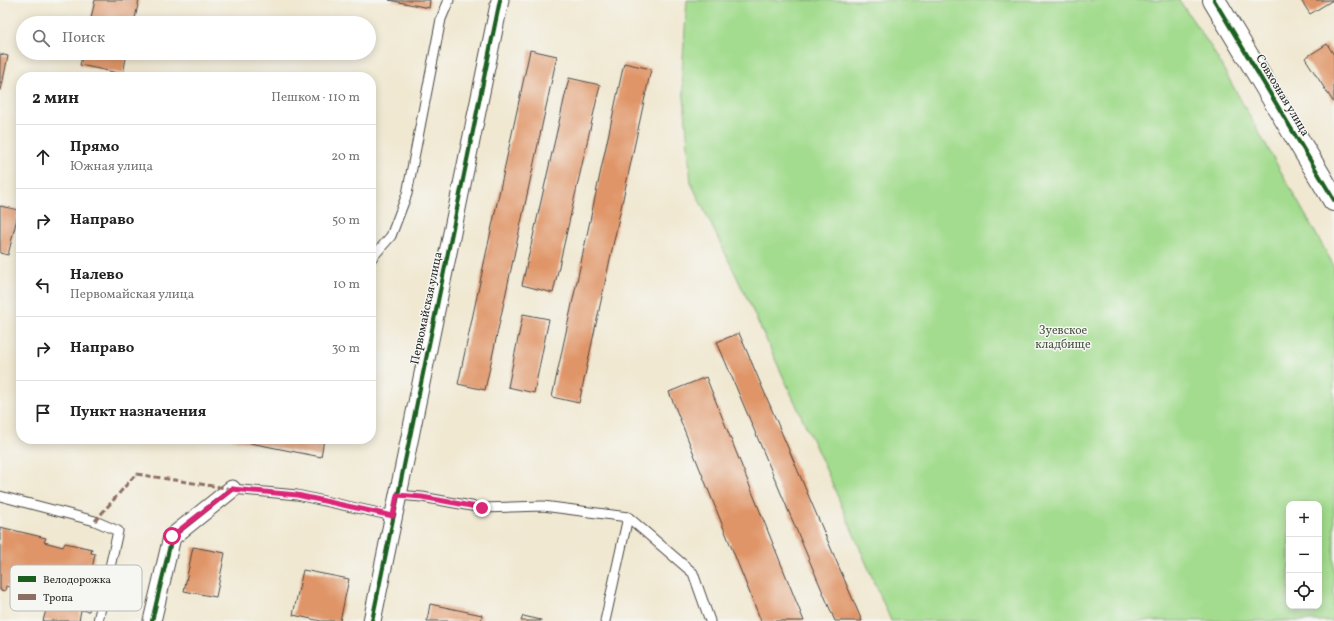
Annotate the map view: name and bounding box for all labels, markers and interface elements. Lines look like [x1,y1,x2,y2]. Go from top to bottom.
search box [16,16,376,60]
icon: search [30,27,52,49]
text: Поиск [62,28,105,49]
street label: Совхозная улица [1251,52,1313,139]
text: 2 мин [32,87,79,110]
text: Пешком · 110 m [271,89,360,107]
text: Прямо [70,137,119,158]
icon: ahead [32,146,54,168]
text: 20 m [331,148,360,166]
text: Южная улица [70,158,153,176]
icon: right [32,210,54,232]
text: Направо [70,210,134,231]
text: 50 m [332,212,360,230]
street label: Первомайская улица [407,250,447,366]
text: Налево [70,265,124,286]
icon: left [32,274,54,296]
text: 10 m [333,276,360,294]
text: Первомайская улица [70,286,194,304]
park label: Зуевское кладбище [1035,323,1091,353]
icon: right [32,338,54,360]
text: Направо [70,338,134,359]
text: 30 m [332,340,360,358]
icon: arrive [32,402,54,424]
text: Пункт назначения [70,402,206,423]
route end [473,499,491,517]
map controls [1286,501,1322,609]
button: + [1286,501,1322,537]
route start [163,527,181,545]
button: − [1286,537,1322,573]
legend [10,565,142,611]
text: Велодорожка [43,573,112,588]
button: locate [1286,573,1322,609]
text: Тропа [43,591,74,606]

